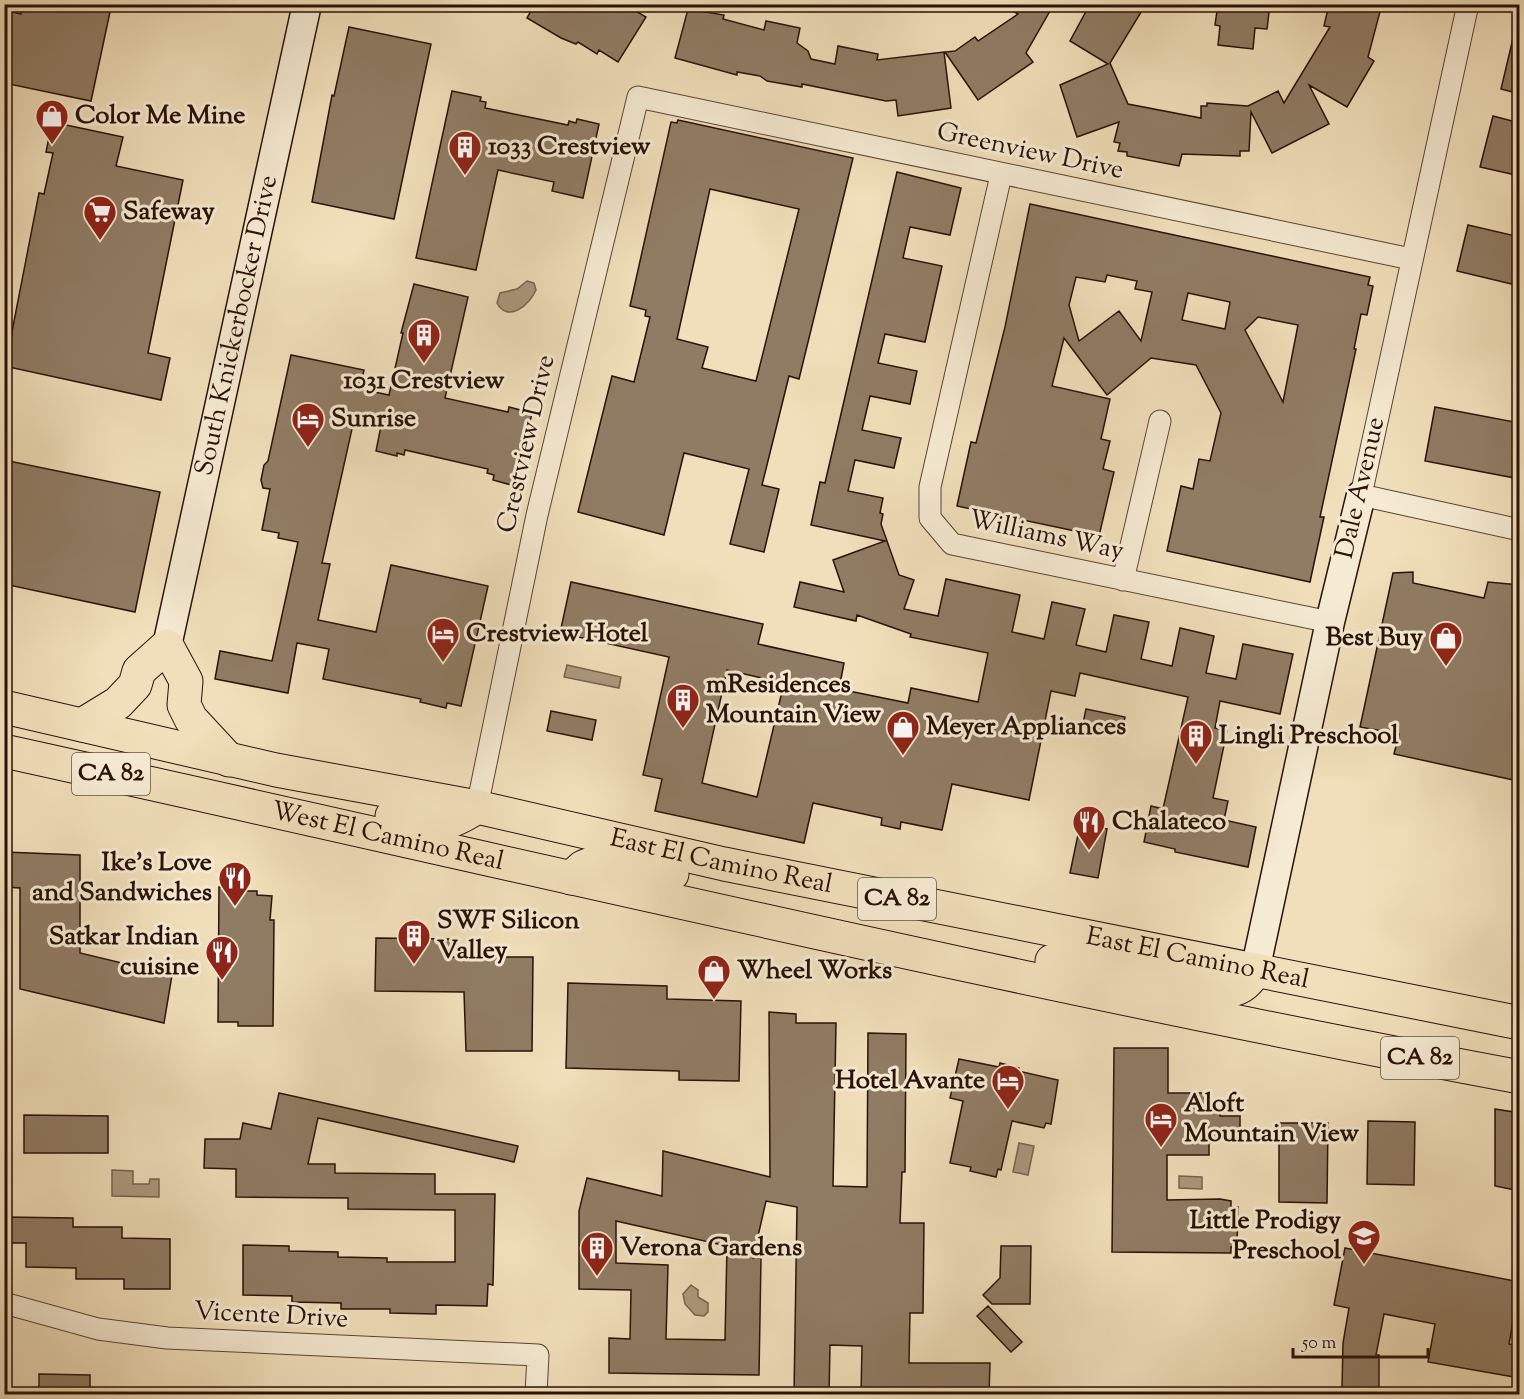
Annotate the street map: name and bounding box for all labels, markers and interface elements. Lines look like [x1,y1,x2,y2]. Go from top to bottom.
shop icon: Color Me Mine [34,98,70,145]
place label: Color Me Mine [75,98,245,135]
street label: Greenview Drive [933,114,1127,190]
building icon: 1033 Crestview [447,129,483,176]
place label: 1033 Crestview [488,129,651,166]
street label: South Knickerbocker Drive [186,172,288,479]
supermarket icon: Safeway [82,194,118,241]
place label: Safeway [123,194,215,231]
building icon: 1031 Crestview [406,317,442,364]
street label: Crestview Drive [489,351,565,537]
place label: 1031 Crestview [344,363,505,400]
hotel icon: Sunrise [290,401,326,448]
place label: Sunrise [331,401,416,438]
street label: Dale Avenue [1327,414,1395,562]
street label: Williams Way [965,502,1127,571]
hotel icon: Crestview Hotel [425,616,461,663]
place label: Crestview Hotel [466,616,649,653]
place label: Best Buy [1326,620,1423,657]
shop icon: Best Buy [1428,620,1464,667]
place label: mResidences Mountain View [706,667,881,734]
building icon: mResidences Mountain View [665,682,701,729]
shop icon: Meyer Appliances [885,709,921,756]
place label: Meyer Appliances [926,709,1126,746]
building icon: Lingli Preschool [1178,718,1214,765]
place label: Lingli Preschool [1219,718,1399,755]
road number: CA 82 [72,753,150,795]
street label: West El Camino Real [268,793,507,881]
restaurant icon: Chalateco [1071,804,1107,851]
place label: Chalateco [1112,804,1226,841]
street label: East El Camino Real [606,820,836,904]
place label: Ike's Love and Sandwiches [32,845,212,912]
restaurant icon: Ike's Love and Sandwiches [217,860,253,907]
road number: CA 82 [858,878,936,920]
place label: SWF Silicon Valley [437,903,580,970]
building icon: SWF Silicon Valley [396,918,432,965]
street label: East El Camino Real [1083,918,1312,999]
place label: Satkar Indian cuisine [49,919,200,986]
restaurant icon: Satkar Indian cuisine [204,934,240,981]
shop icon: Wheel Works [696,953,732,1000]
place label: Wheel Works [737,953,892,990]
road number: CA 82 [1381,1037,1459,1079]
place label: Hotel Avante [835,1063,985,1100]
hotel icon: Hotel Avante [990,1063,1026,1110]
place label: Aloft Mountain View [1184,1086,1359,1153]
hotel icon: Aloft Mountain View [1143,1101,1179,1148]
place label: Little Prodigy Preschool [1190,1203,1342,1270]
school or university icon: Little Prodigy Preschool [1346,1218,1382,1265]
building icon: Verona Gardens [579,1230,615,1277]
place label: Verona Gardens [620,1230,802,1267]
street label: Vicente Drive [193,1293,349,1339]
scale bar [1293,1321,1428,1359]
text: 50 m [1301,1331,1337,1357]

